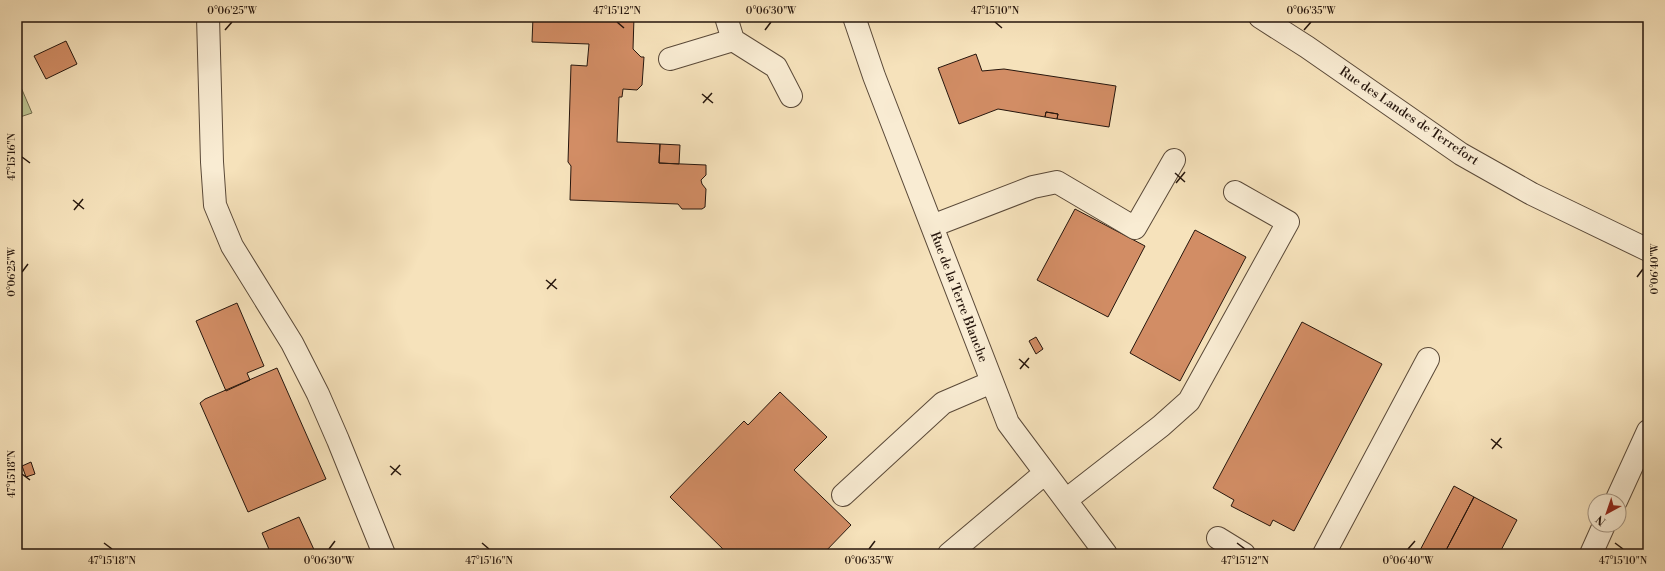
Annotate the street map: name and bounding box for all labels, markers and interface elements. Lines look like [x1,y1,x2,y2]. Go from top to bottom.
text: 0°06'25"W [207,5,258,17]
text: 47°15'12"N [593,5,641,17]
text: 0°06'30"W [746,5,797,17]
text: 47°15'10"N [971,5,1020,17]
text: 0°06'35"W [1286,5,1337,17]
street label: Rue des Landes de Terrefort [1336,63,1482,169]
text: 47°15'16"N [6,133,18,181]
street label: Rue de la Terre Blanche [927,229,991,365]
text: 0°06'40"W [1649,243,1661,294]
text: 0°06'25"W [6,246,18,297]
text: 47°15'18"N [6,449,18,498]
north arrow [1587,493,1627,533]
text: N [1593,512,1609,528]
text: 47°15'18"N [88,555,137,567]
text: 0°06'30"W [304,555,355,567]
text: 47°15'16"N [465,555,513,567]
text: 0°06'35"W [844,555,895,567]
text: 47°15'12"N [1221,555,1269,567]
text: 0°06'40"W [1383,555,1434,567]
text: 47°15'10"N [1599,555,1648,567]

